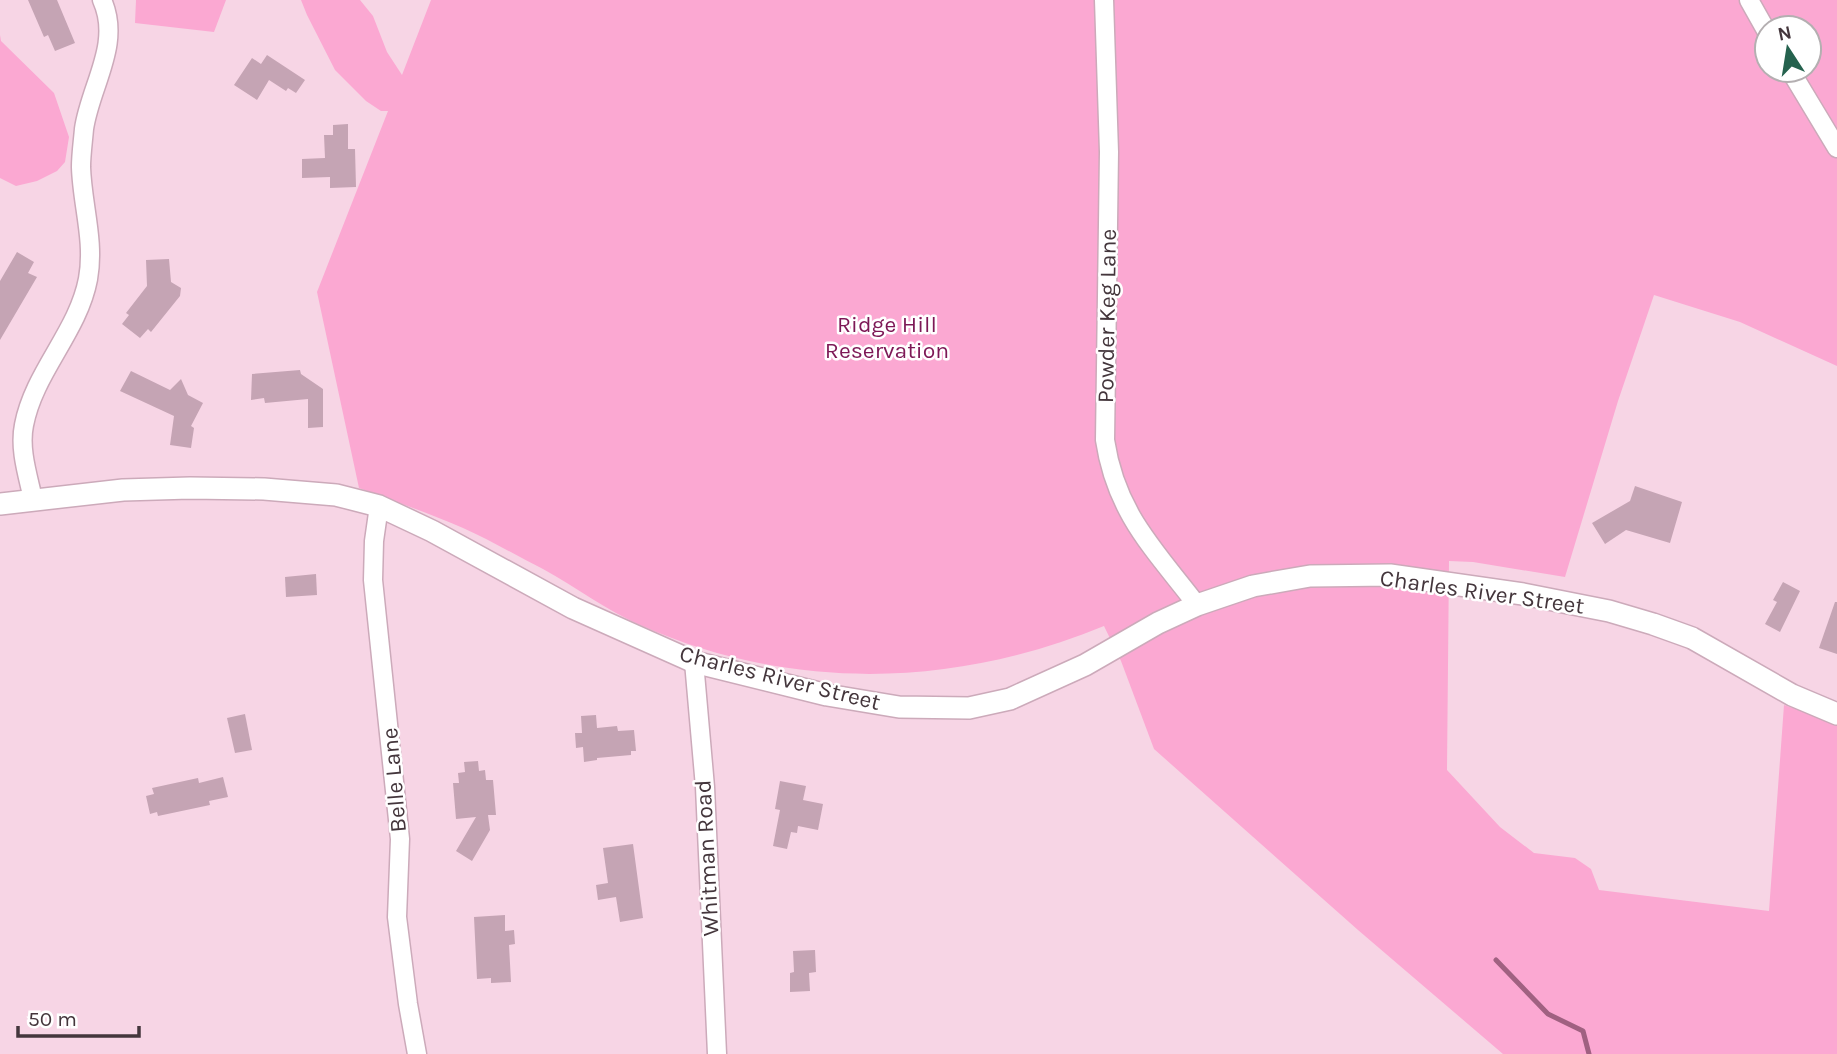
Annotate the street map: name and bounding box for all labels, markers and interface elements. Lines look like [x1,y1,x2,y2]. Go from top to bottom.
north arrow [1753,14,1823,84]
text: N [1776,21,1794,46]
street label: Powder Keg Lane [1092,229,1122,403]
park label: Ridge Hill Reservation [825,311,949,364]
street label: Charles River Street [1378,564,1586,620]
street label: Charles River Street [677,640,884,716]
street label: Belle Lane [376,726,412,834]
street label: Whitman Road [689,779,725,937]
scale bar [18,995,138,1038]
text: 50 m [28,1007,77,1031]

